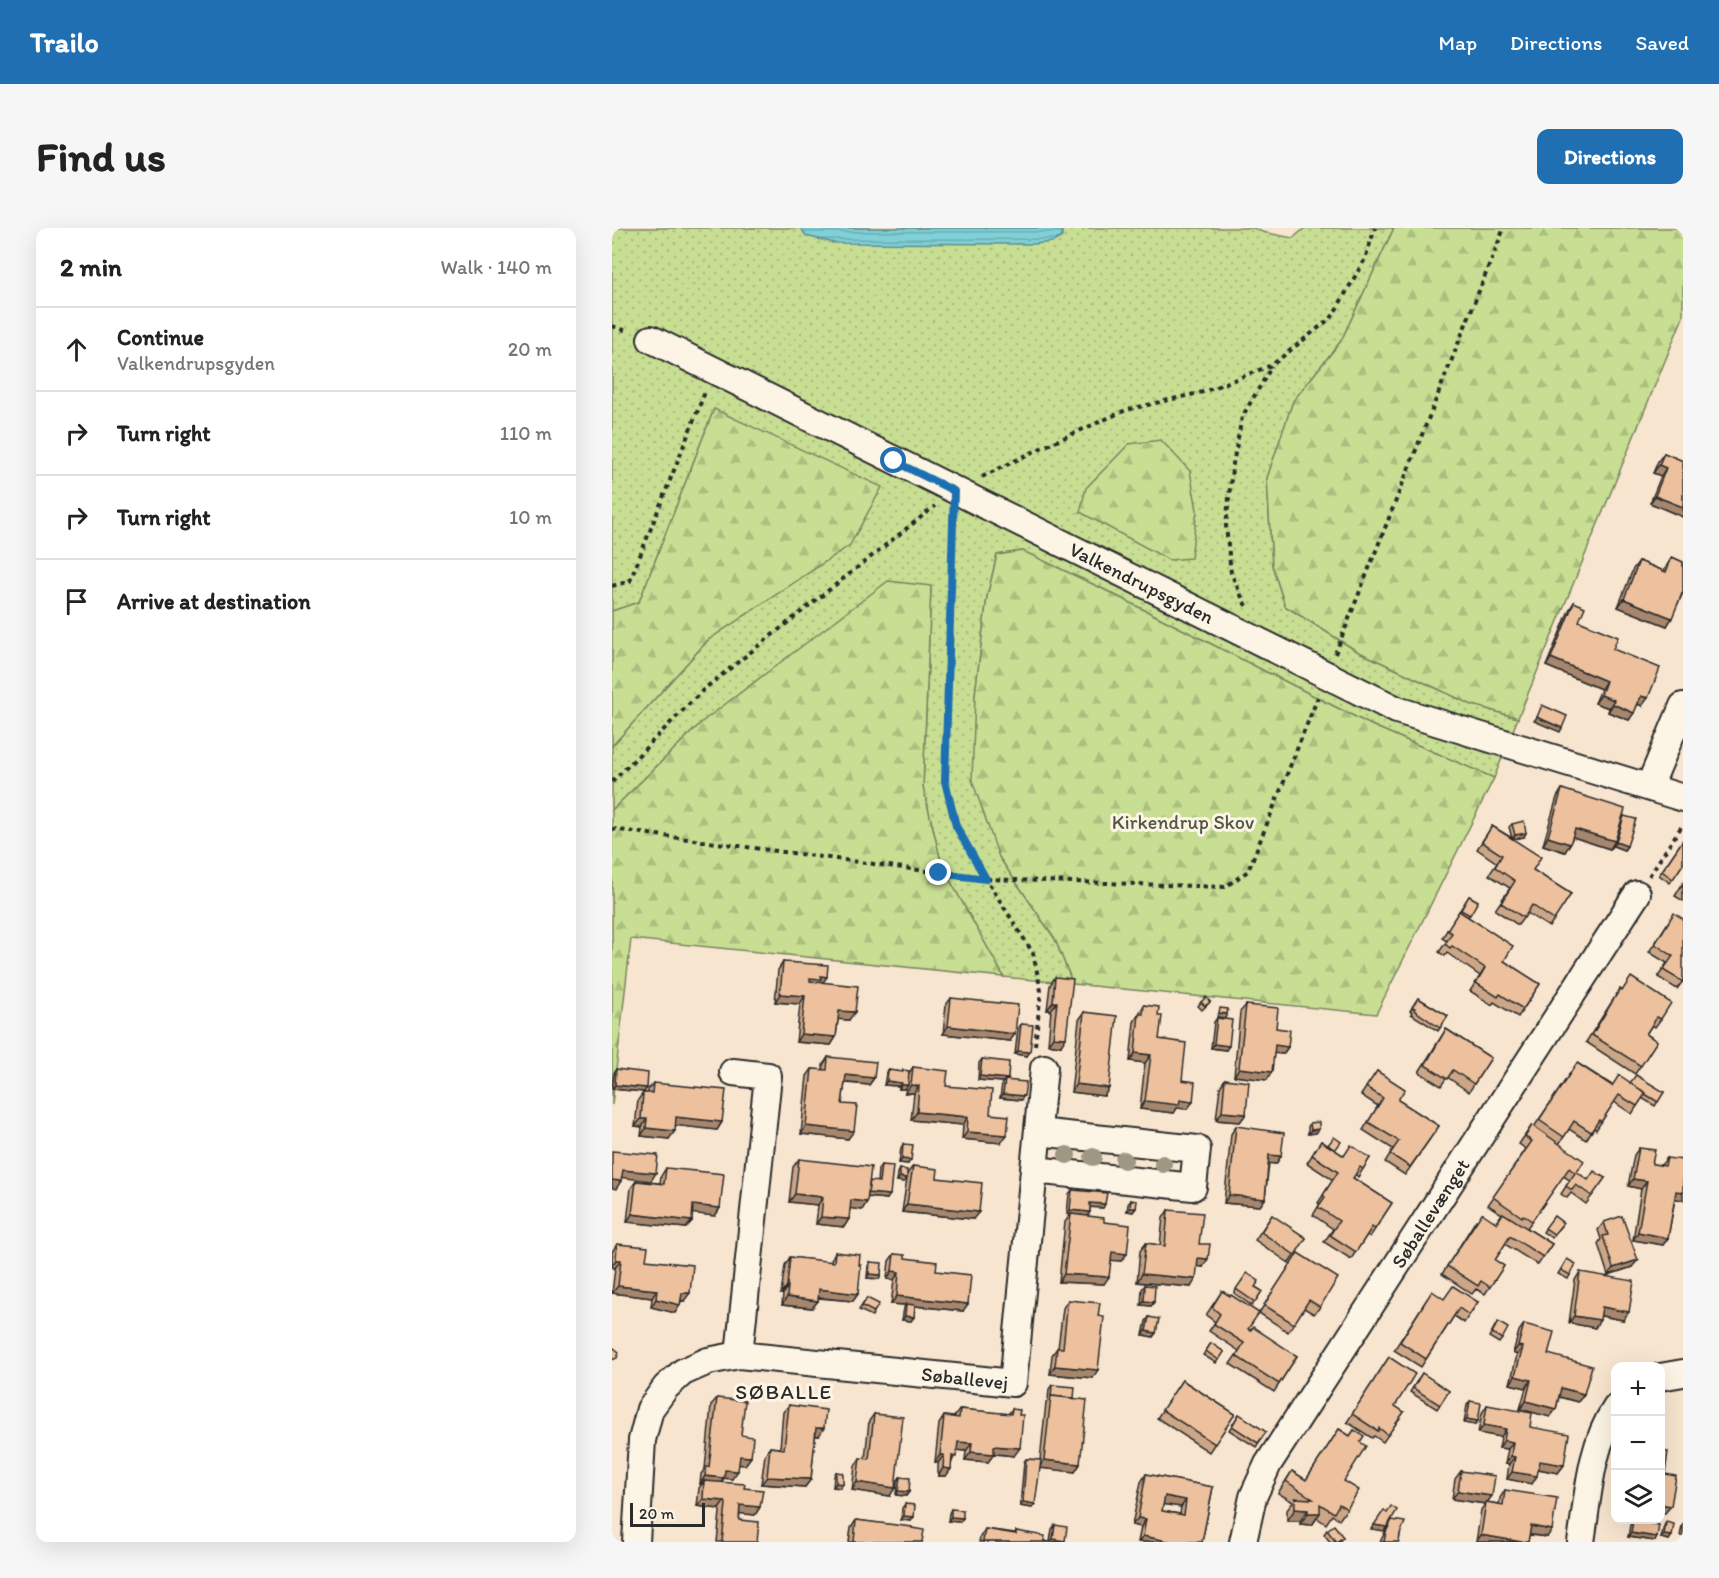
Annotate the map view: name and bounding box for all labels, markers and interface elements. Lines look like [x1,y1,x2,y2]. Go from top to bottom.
text: Trailo [30,25,99,59]
text: Map [1439,30,1477,55]
text: Directions [1510,30,1602,55]
text: Saved [1635,30,1689,55]
button: Directions [1537,129,1683,184]
text: Find us [36,131,166,182]
text: 2 min [60,251,122,283]
text: Walk · 140 m [441,255,552,279]
text: Continue [117,324,204,351]
icon: ahead [60,333,93,366]
text: 20 m [508,337,552,361]
text: Valkendrupsgyden [117,351,275,375]
icon: right [60,417,93,450]
text: Turn right [117,420,211,447]
text: 110 m [500,421,552,445]
route start [880,447,906,473]
icon: right [60,501,93,534]
text: Turn right [117,504,211,531]
text: 10 m [509,505,552,529]
street label: Valkendrupsgyden [1066,537,1218,629]
icon: arrive [60,585,93,618]
text: Arrive at destination [117,588,311,615]
park label: Kirkendrup Skov [1112,810,1254,834]
route end [925,859,951,885]
street label: Søballevænget [1386,1154,1474,1273]
street label: Søballevej [920,1362,1009,1394]
map controls [1611,1362,1665,1524]
button: + [1611,1362,1665,1416]
district label: SØBALLE [735,1379,833,1404]
button: − [1611,1416,1665,1470]
button: layers [1611,1470,1665,1524]
scale bar [630,1500,705,1528]
text: 20 m [639,1504,674,1523]

